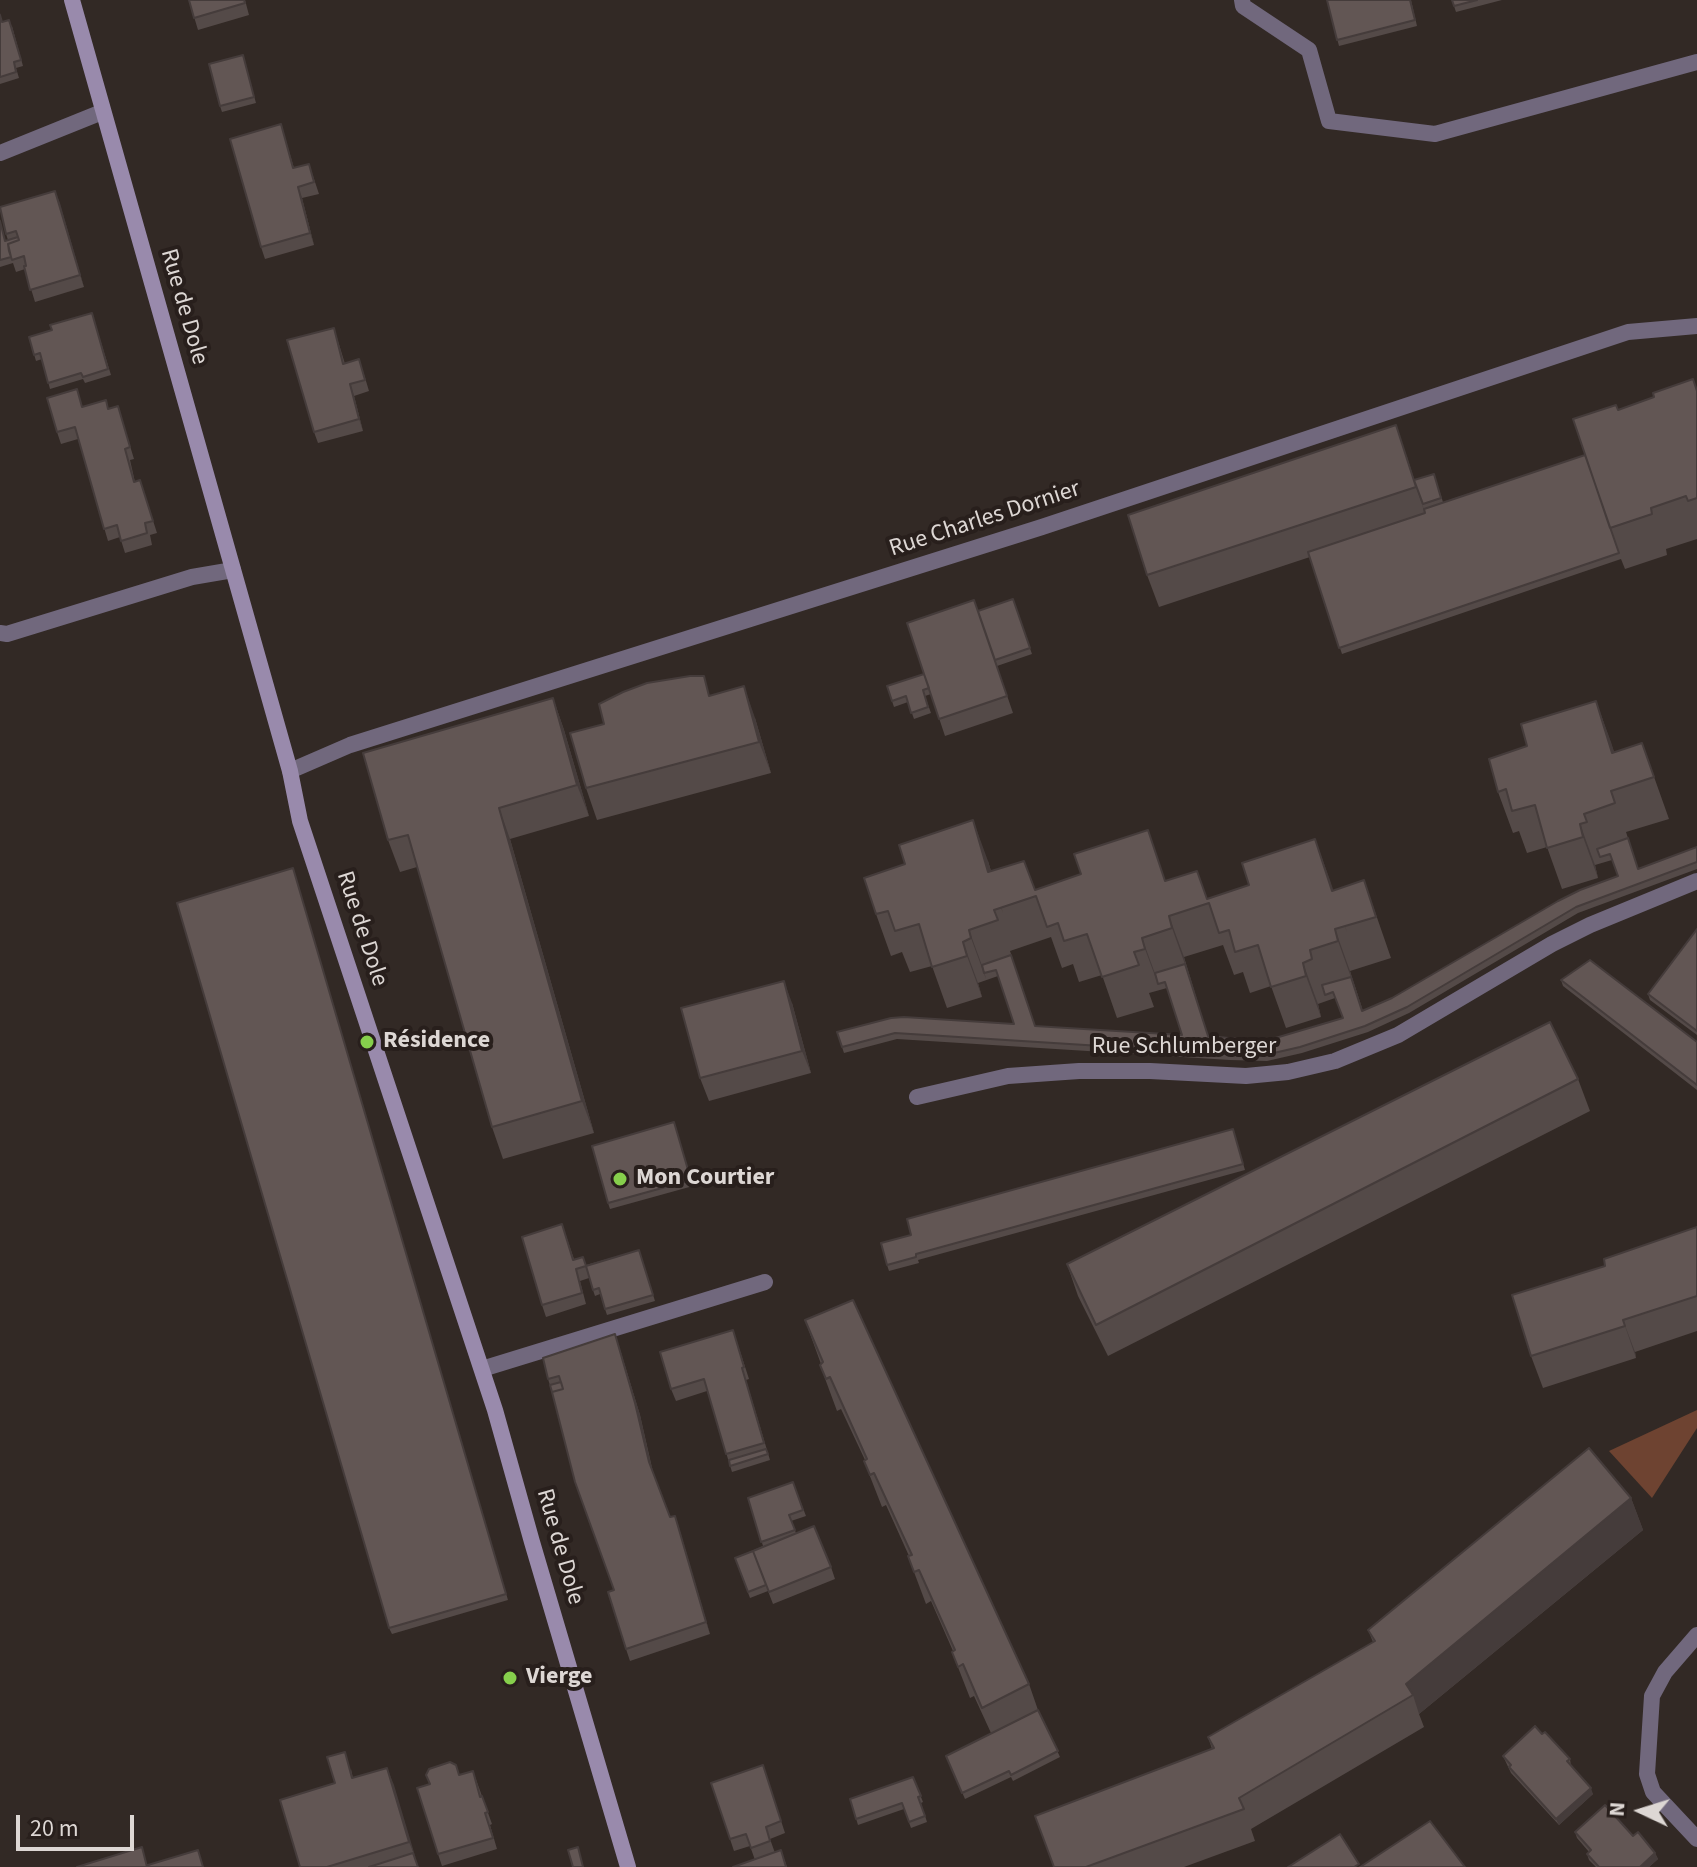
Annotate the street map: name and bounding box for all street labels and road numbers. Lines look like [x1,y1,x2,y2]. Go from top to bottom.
street label: Rue de Dole [153,246,213,368]
street label: Rue Charles Dornier [886,476,1084,564]
street label: Rue de Dole [329,868,393,990]
street label: Rue Schlumberger [1092,1034,1276,1062]
street label: Rue de Dole [529,1486,589,1608]

